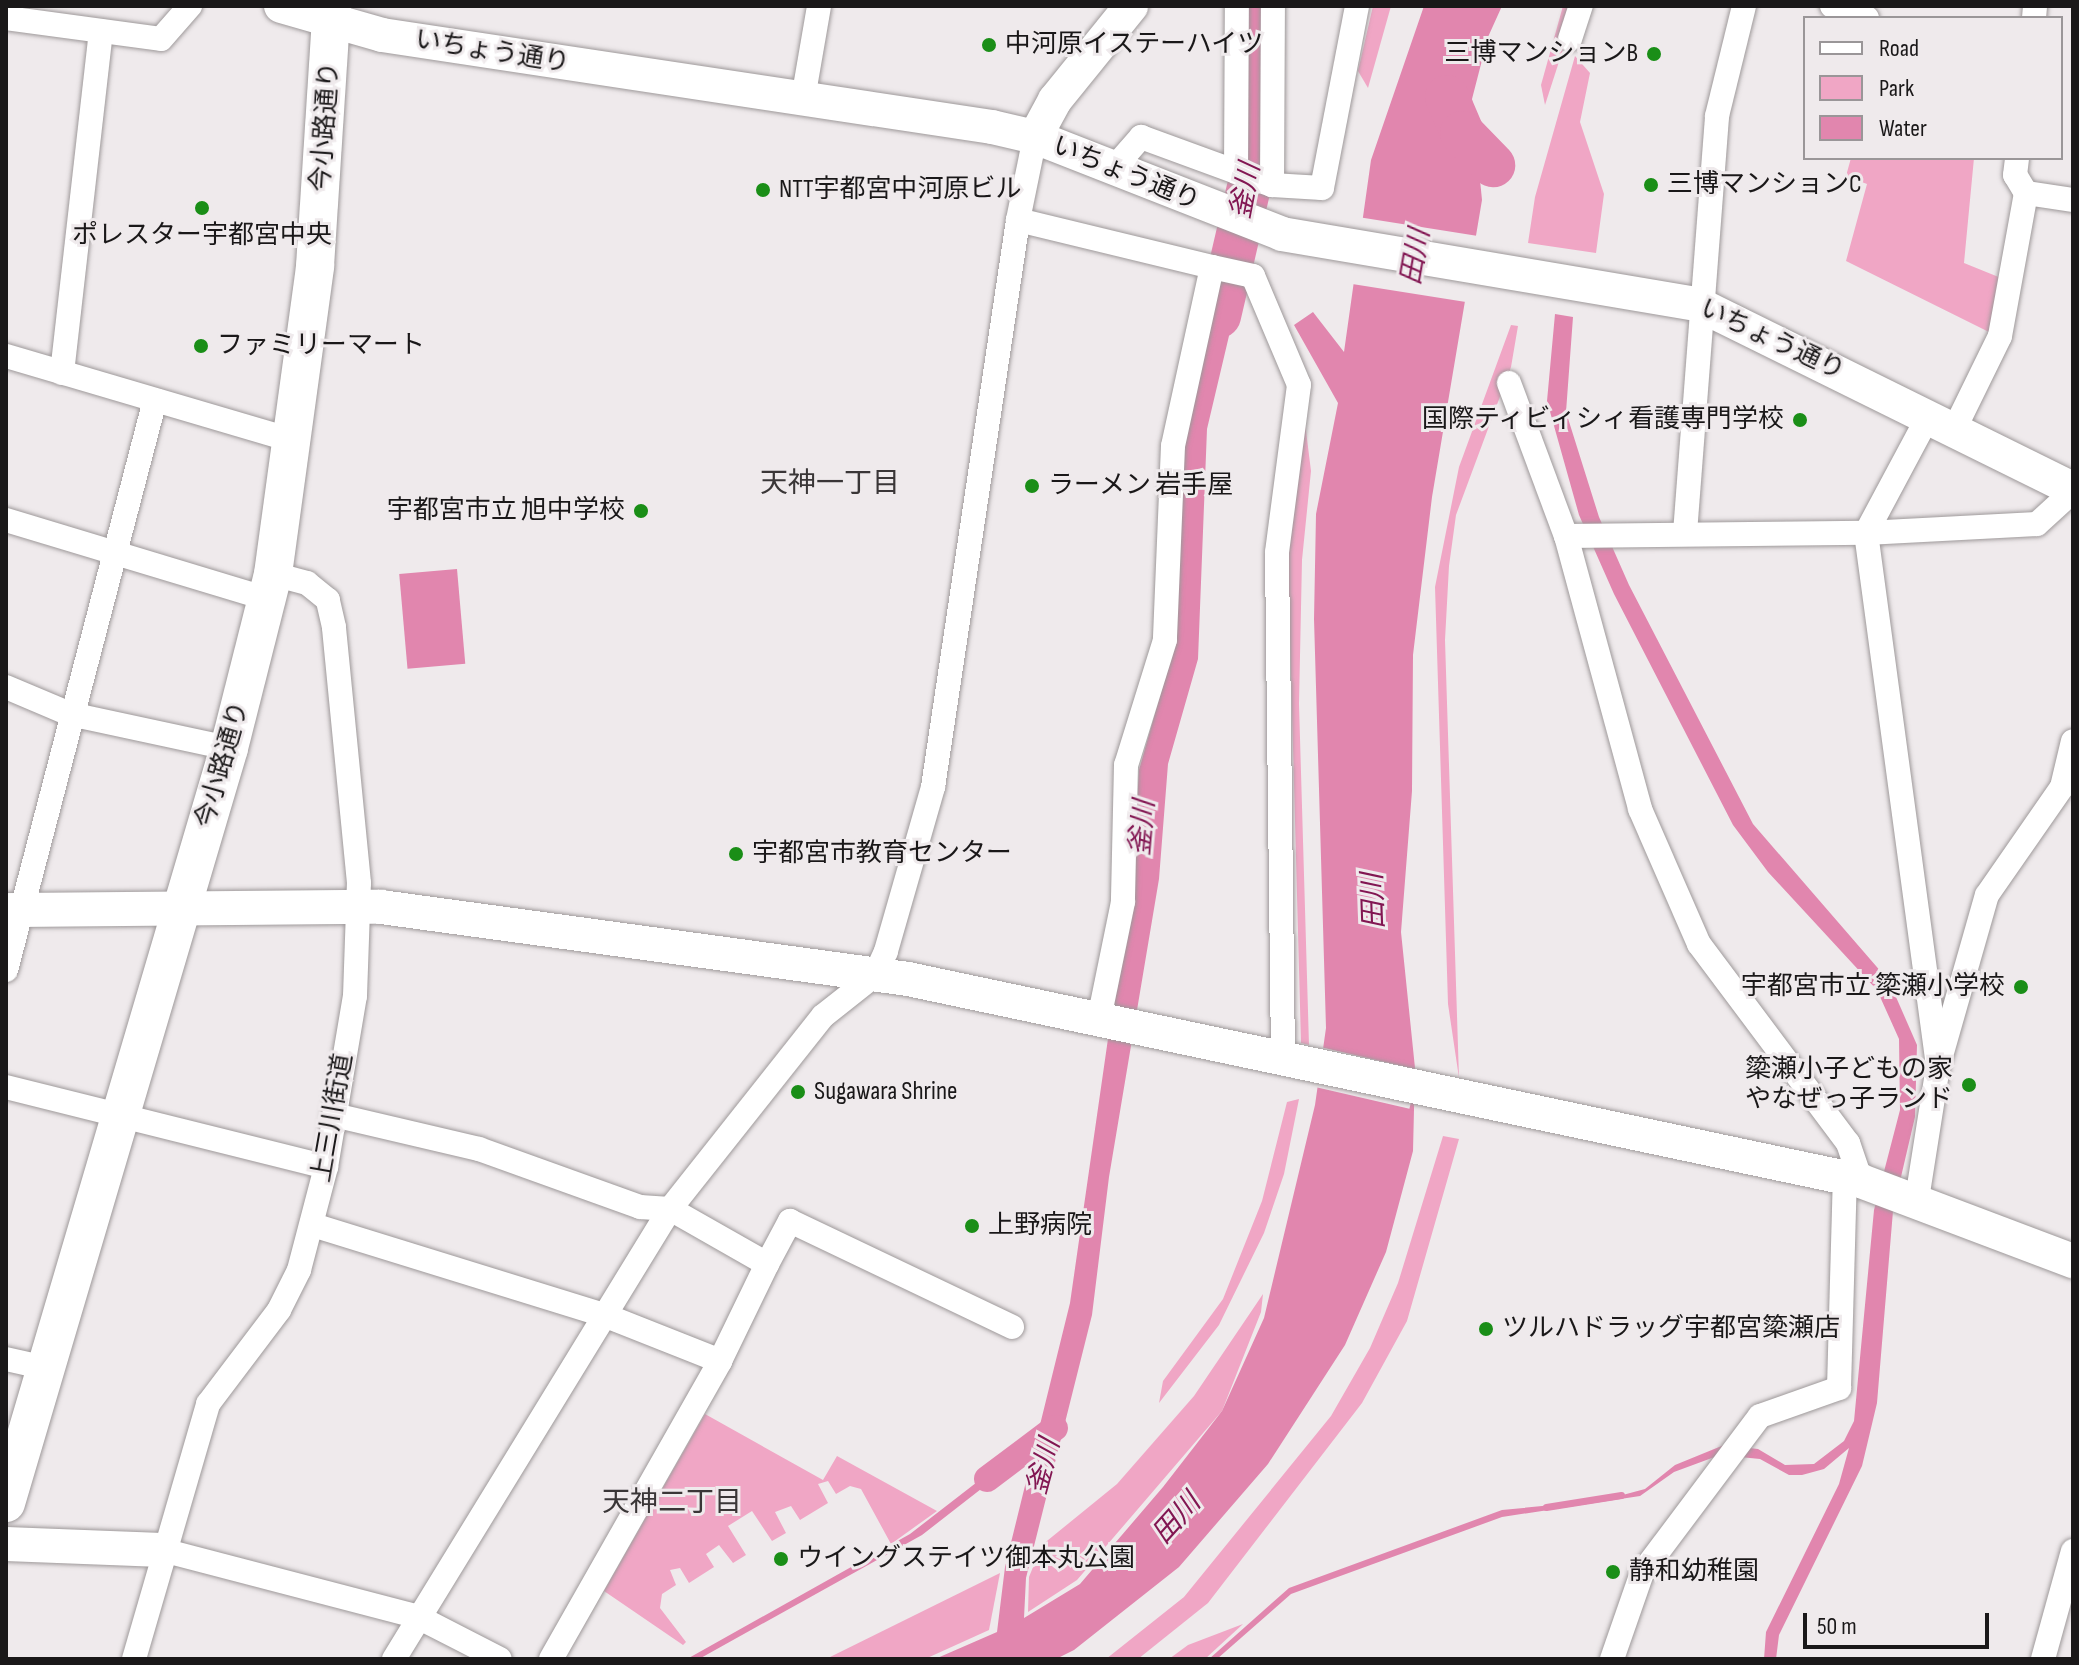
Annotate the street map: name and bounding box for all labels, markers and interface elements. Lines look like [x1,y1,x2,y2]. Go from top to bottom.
legend [1803,16,2063,160]
street label: いちょう通り [413,24,571,80]
place label: 中河原イステーハイツ [1005,29,1265,61]
text: Road [1879,34,1919,63]
marker: 中河原イステーハイツ [980,36,998,54]
place label: 三博マンションB [1444,38,1638,70]
marker: 三博マンションB [1645,45,1663,63]
street label: 今小路通り [306,61,346,193]
text: Park [1879,74,1914,103]
text: Water [1879,114,1927,143]
street label: いちょう通り [1048,130,1204,218]
water label: 釜川 [1224,160,1268,222]
place label: 三博マンションC [1667,169,1862,201]
place label: NTT宇都宮中河原ビル [779,174,1021,206]
marker: 三博マンションC [1642,176,1660,194]
marker: NTT宇都宮中河原ビル [754,181,772,199]
marker: ポレスター宇都宮中央 [193,199,211,217]
place label: ポレスター宇都宮中央 [72,220,332,252]
water label: 田川 [1395,227,1437,287]
street label: いちょう通り [1695,293,1849,387]
place label: ファミリーマート [217,330,425,362]
marker: ファミリーマート [192,337,210,355]
place label: 国際ティビィシィ看護専門学校 [1420,404,1784,436]
marker: 国際ティビィシィ看護専門学校 [1791,411,1809,429]
district label: 天神一丁目 [760,467,900,501]
place label: ラーメン 岩手屋 [1048,470,1234,502]
marker: ラーメン 岩手屋 [1023,477,1041,495]
place label: 宇都宮市立 旭中学校 [387,495,625,527]
marker: 宇都宮市立 旭中学校 [632,502,650,520]
street label: 今小路通り [190,698,256,832]
water label: 釜川 [1124,799,1162,857]
place label: 宇都宮市教育センター [752,838,1012,870]
marker: 宇都宮市教育センター [727,845,745,863]
water label: 田川 [1356,872,1392,930]
place label: 宇都宮市立 簗瀬小学校 [1741,971,2005,1003]
marker: 宇都宮市立 簗瀬小学校 [2012,978,2030,996]
street label: 上三川街道 [306,1051,360,1185]
place label: 簗瀬小子どもの家 やなぜっ子ランド [1745,1054,1953,1116]
place label: Sugawara Shrine [814,1076,957,1108]
marker: 簗瀬小子どもの家 やなぜっ子ランド [1960,1076,1978,1094]
marker: Sugawara Shrine [789,1083,807,1101]
place label: 上野病院 [988,1210,1092,1242]
marker: 上野病院 [963,1217,981,1235]
place label: ツルハドラッグ宇都宮簗瀬店 [1502,1313,1840,1345]
marker: ツルハドラッグ宇都宮簗瀬店 [1477,1320,1495,1338]
water label: 釜川 [1021,1436,1067,1498]
district label: 天神二丁目 [602,1486,742,1520]
water label: 田川 [1146,1487,1208,1551]
place label: ウイングステイツ御本丸公園 [797,1543,1135,1575]
marker: ウイングステイツ御本丸公園 [772,1550,790,1568]
place label: 静和幼稚園 [1629,1556,1759,1588]
marker: 静和幼稚園 [1604,1563,1622,1581]
scale bar [1807,1597,1993,1647]
text: 50 m [1817,1612,1857,1641]

